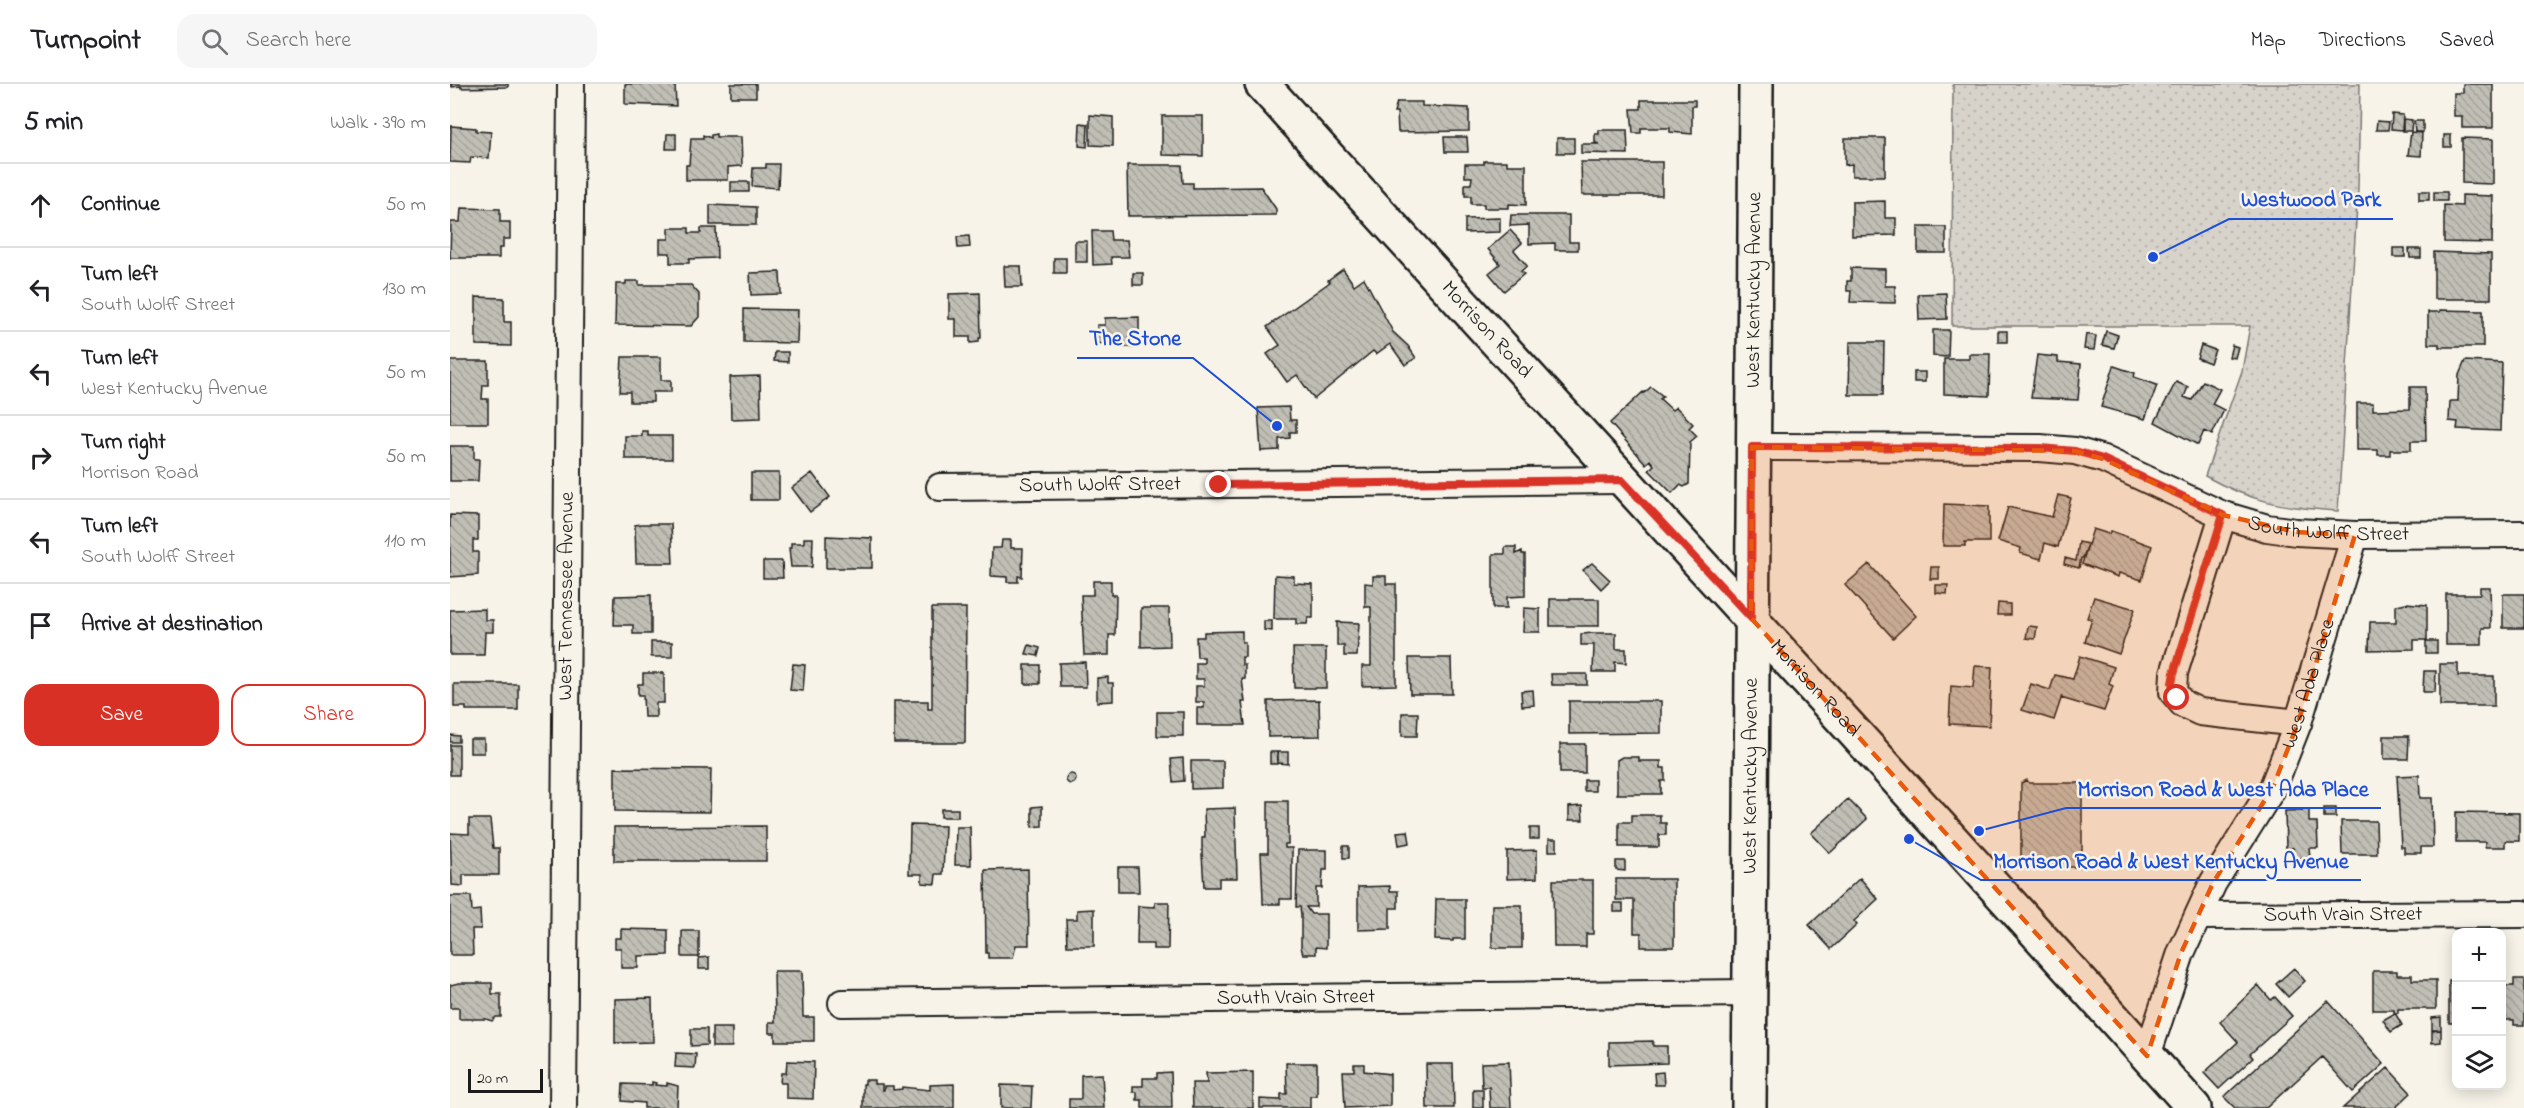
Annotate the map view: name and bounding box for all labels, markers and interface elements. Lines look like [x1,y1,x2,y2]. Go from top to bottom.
search box [177,14,597,68]
text: Turnpoint [30,21,141,62]
icon: search [198,25,231,58]
text: Search here [246,25,351,57]
text: Map [2250,26,2286,56]
text: Directions [2319,26,2406,56]
text: Saved [2439,26,2494,56]
text: 5 min [24,104,83,142]
text: Walk · 390 m [330,109,426,138]
callout: Westwood Park [2229,179,2393,219]
text: Westwood Park [2241,185,2382,217]
icon: ahead [24,189,57,222]
text: Continue [81,189,160,221]
text: 50 m [385,191,426,220]
street label: West Kentucky Avenue [1739,191,1772,388]
text: Turn left [81,259,158,291]
icon: left [24,273,57,306]
street label: Morrison Road [1434,274,1539,386]
text: 130 m [382,275,426,304]
text: South Wolff Street [81,291,235,320]
callout: The Stone [1077,318,1193,358]
text: The Stone [1089,324,1182,356]
text: Turn left [81,343,158,375]
icon: left [24,357,57,390]
text: 50 m [385,359,426,388]
text: West Kentucky Avenue [81,375,268,404]
text: Turn right [81,427,166,459]
icon: right [24,441,57,474]
text: 50 m [385,443,426,472]
text: Morrison Road [81,459,198,488]
street label: South Wolff Street [1019,470,1181,501]
route end [1205,471,1231,497]
street label: West Tennessee Avenue [551,491,583,700]
street label: South Wolff Street [2244,508,2409,550]
text: Turn left [81,511,158,543]
icon: left [24,525,57,558]
text: 110 m [384,527,426,556]
text: South Wolff Street [81,543,235,572]
icon: arrive [24,609,57,642]
text: Arrive at destination [81,609,263,641]
street label: West Ada Place [2274,615,2344,753]
street label: Morrison Road [1762,633,1867,744]
street label: West Kentucky Avenue [1736,677,1768,874]
button: Save [24,684,219,746]
button: Share [231,684,426,746]
route start [2163,684,2189,710]
callout: Morrison Road & West Ada Place [2066,768,2381,808]
text: Morrison Road & West Ada Place [2077,775,2370,807]
callout: Morrison Road & West Kentucky Avenue [1981,840,2361,880]
text: Morrison Road & West Kentucky Avenue [1993,847,2350,880]
street label: South Vrain Street [2264,900,2422,931]
map controls [2452,928,2506,1090]
button: + [2452,928,2506,982]
street label: South Vrain Street [1216,982,1376,1014]
button: − [2452,982,2506,1036]
button: layers [2452,1036,2506,1090]
scale bar [468,1066,543,1094]
text: 20 m [477,1067,508,1091]

